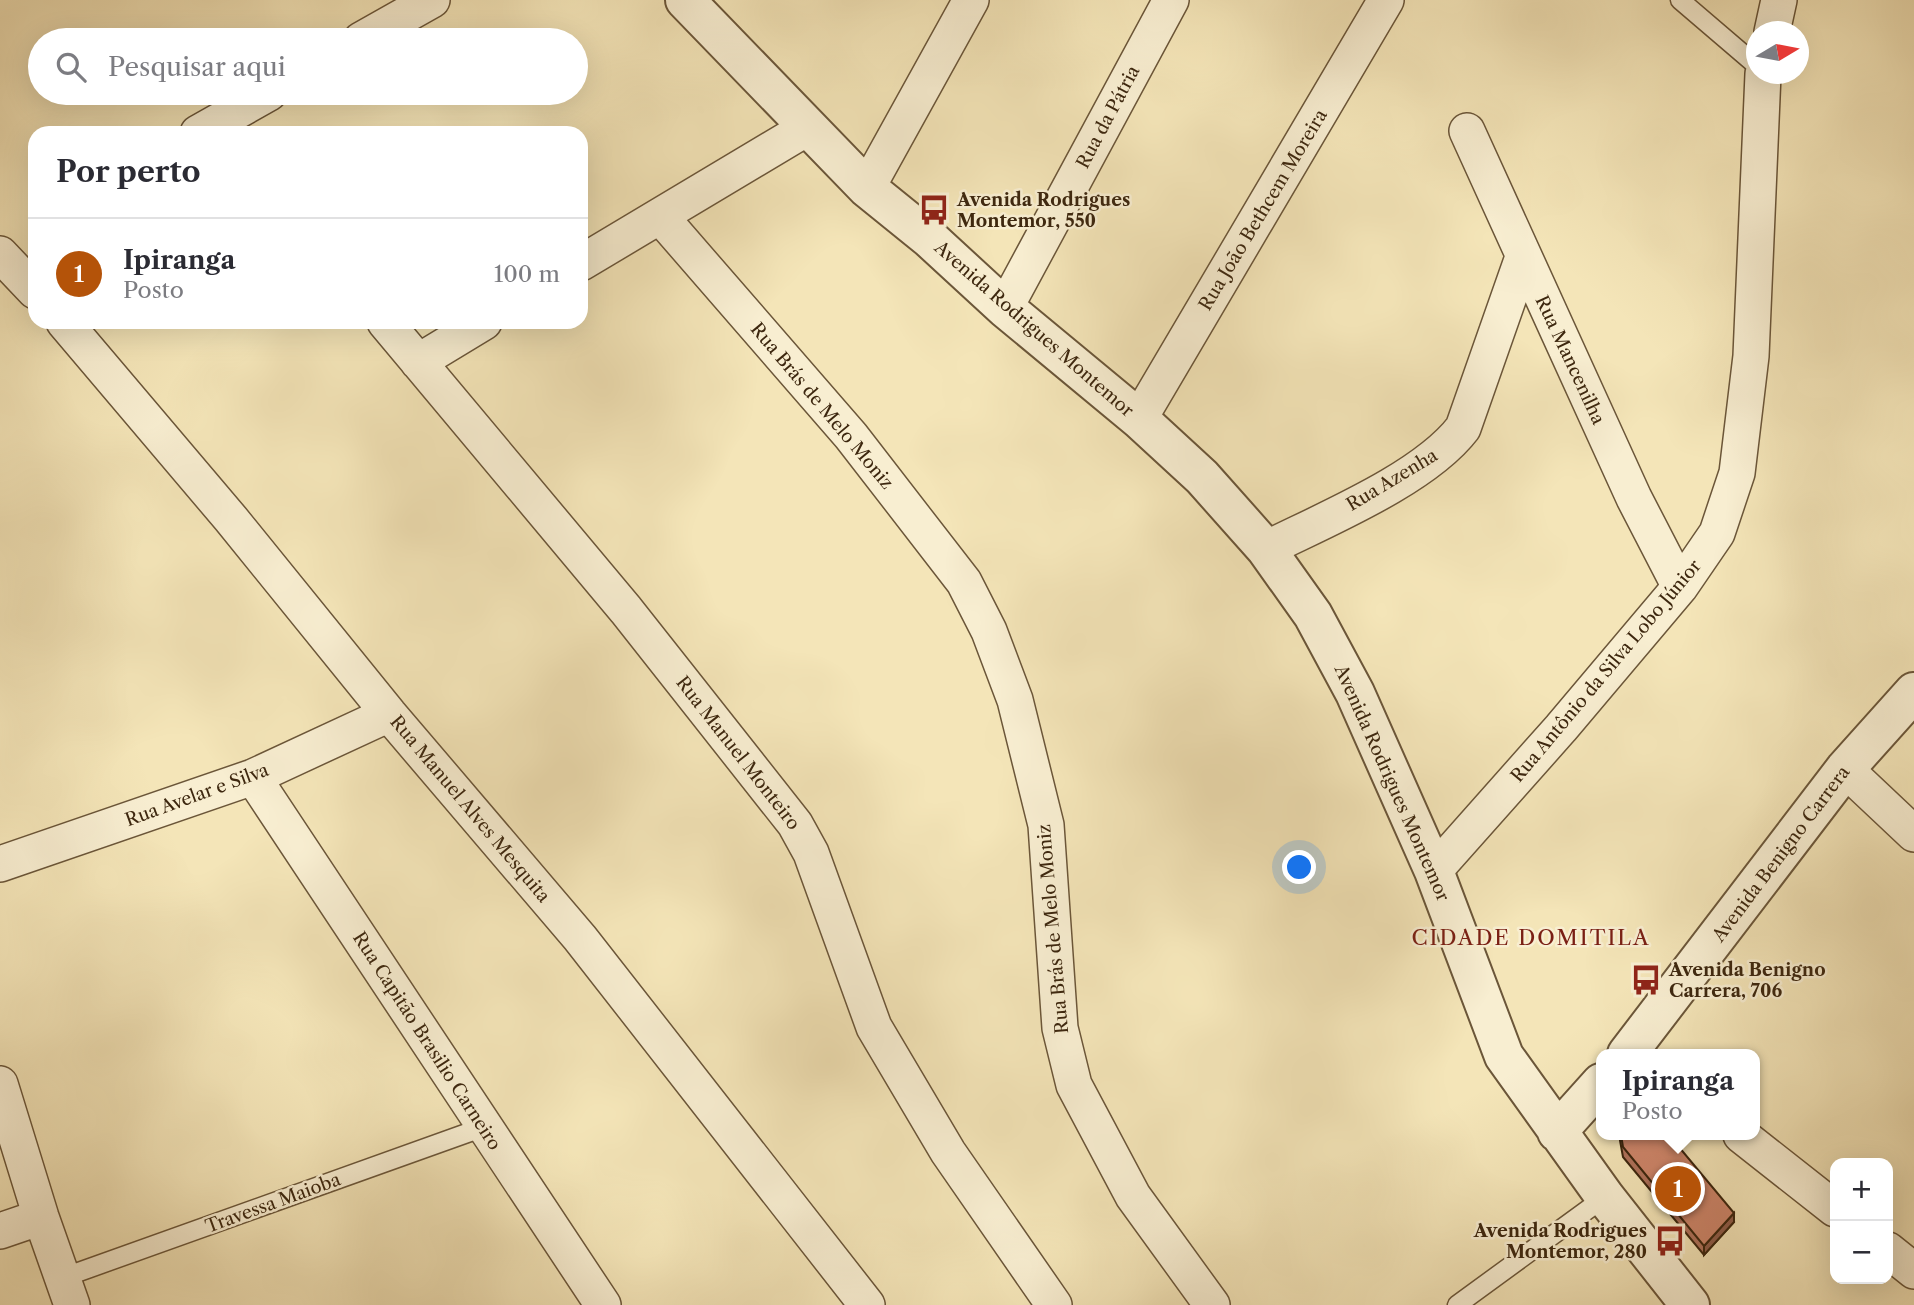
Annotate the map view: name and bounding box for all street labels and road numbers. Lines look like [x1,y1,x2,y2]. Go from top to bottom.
street label: Rua da Pátria [1072,61,1145,172]
street label: Rua João Bethcem Moreira [1194,105,1332,315]
street label: Avenida Rodrigues Montemor [929,236,1138,422]
street label: Rua Mancenilha [1531,292,1610,428]
street label: Rua Brás de Melo Moniz [746,318,898,494]
street label: Rua Azenha [1342,444,1442,516]
street label: Rua Antônio da Silva Lobo Júnior [1506,555,1706,787]
street label: Avenida Rodrigues Montemor [1329,660,1454,905]
street label: Rua Manuel Monteiro [671,672,805,834]
street label: Rua Manuel Alves Mesquita [385,711,555,907]
street label: Rua Avelar e Silva [122,759,272,831]
street label: Avenida Benigno Carrera [1707,761,1855,947]
street label: Rua Brás de Melo Moniz [1033,823,1073,1035]
street label: Rua Capitão Brasilio Carneiro [348,928,506,1154]
street label: Travessa Maioba [202,1168,344,1238]

